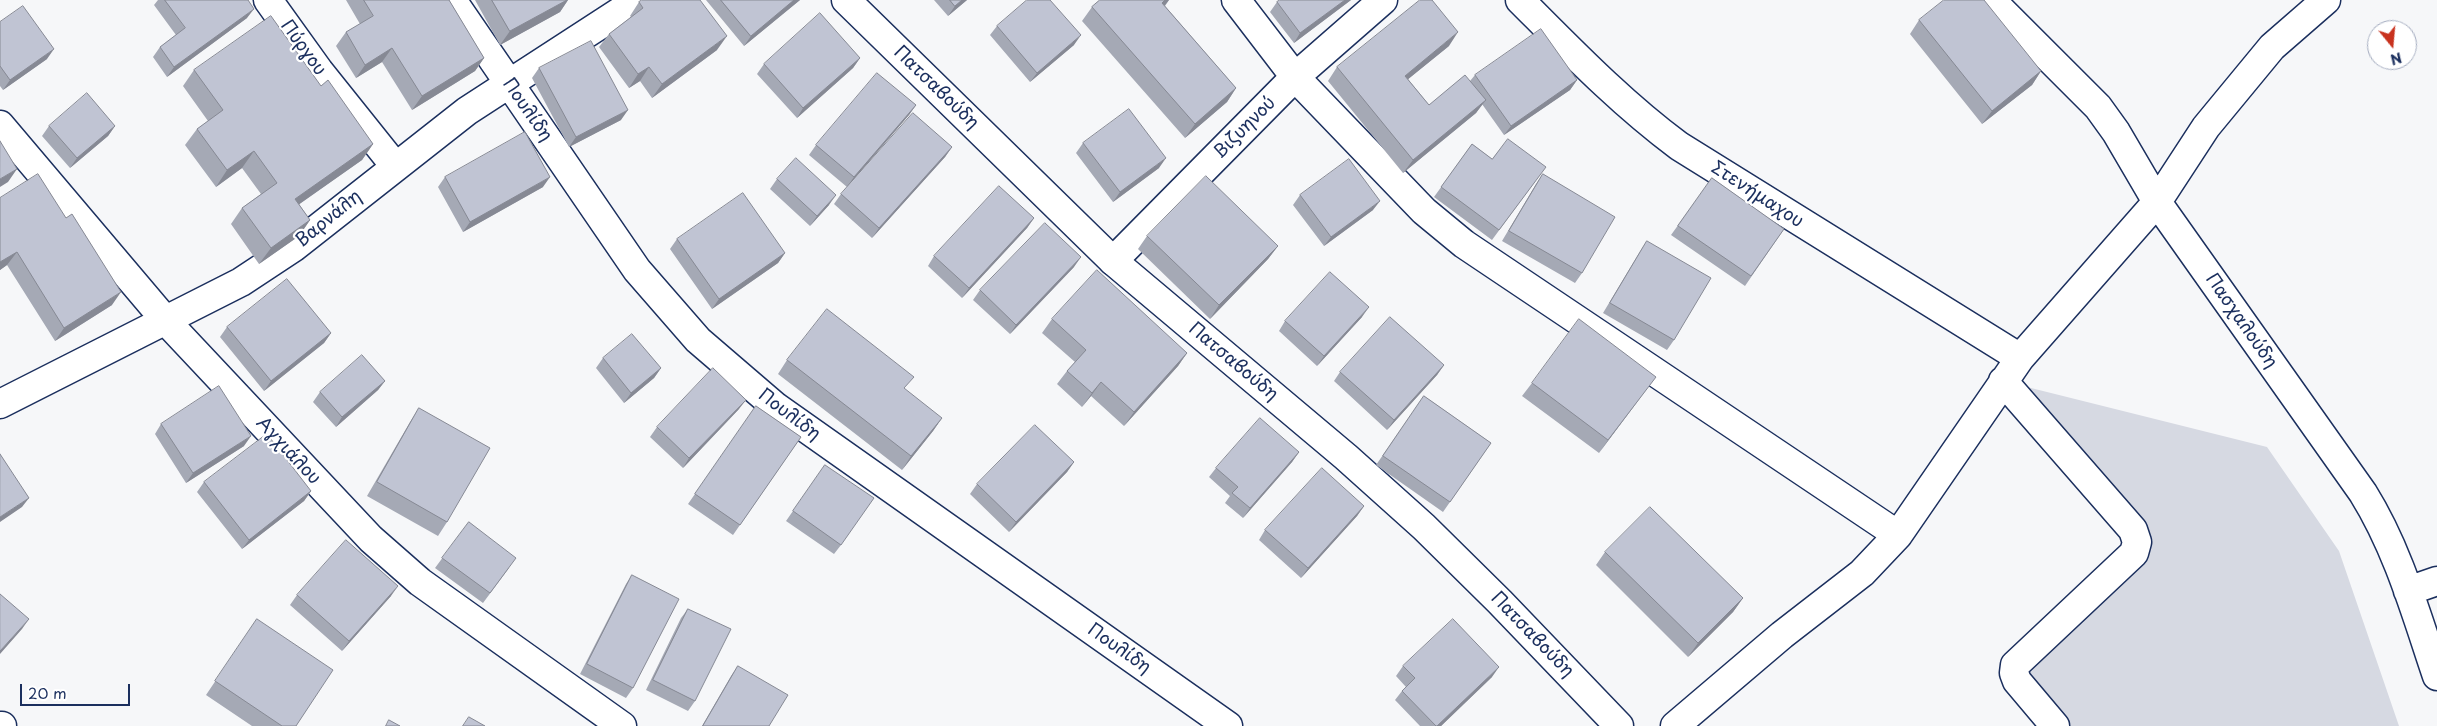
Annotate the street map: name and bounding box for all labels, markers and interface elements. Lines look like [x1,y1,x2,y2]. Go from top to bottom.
street label: Πύργου [276,16,330,80]
north arrow [2367,20,2417,70]
street label: Πατσαβούδη [889,42,983,134]
text: N [2388,47,2405,71]
street label: Πουλίδη [497,74,557,146]
street label: Βιζυηνού [1209,92,1281,164]
street label: Στενήμαχου [1707,157,1807,233]
street label: Βαρνάλη [292,186,366,252]
street label: Πασχαλούδη [2200,269,2282,373]
street label: Πατσαβούδη [1184,318,1282,406]
street label: Πουλίδη [754,385,824,445]
street label: Αγχιάλου [251,413,325,489]
street label: Πατσαβούδη [1486,588,1578,682]
street label: Πουλίδη [1083,619,1155,679]
scale bar [22,674,132,706]
text: 20 m [28,681,67,704]

